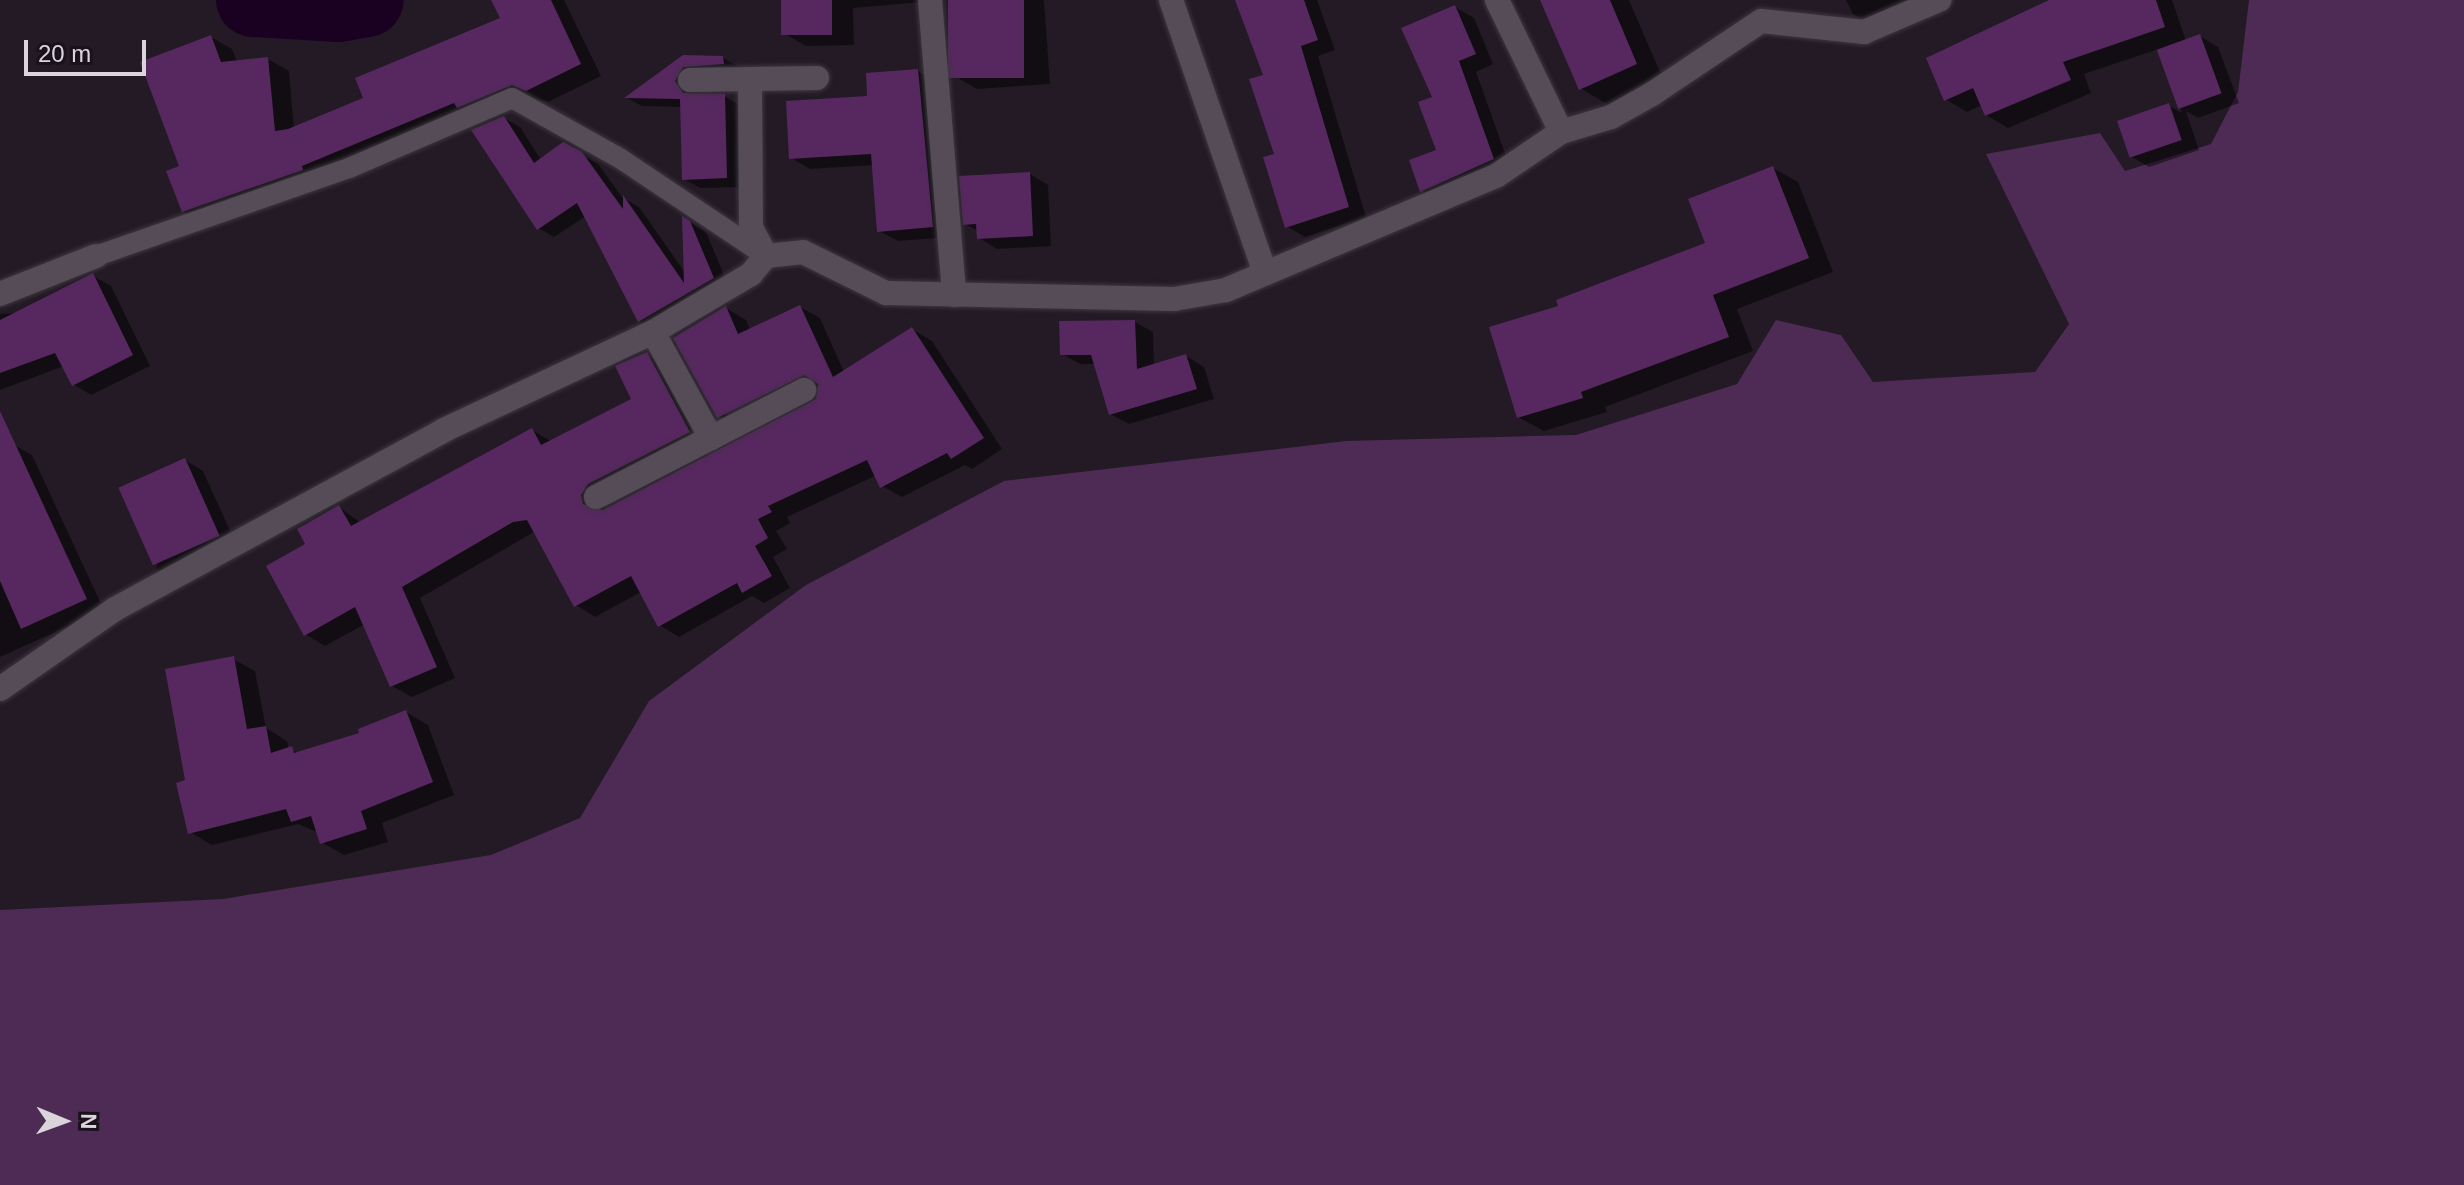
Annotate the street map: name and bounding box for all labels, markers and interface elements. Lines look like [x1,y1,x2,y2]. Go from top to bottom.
scale bar [28,24,150,74]
text: 20 m [38,40,91,67]
north arrow [24,1081,104,1161]
text: N [76,1113,101,1130]

